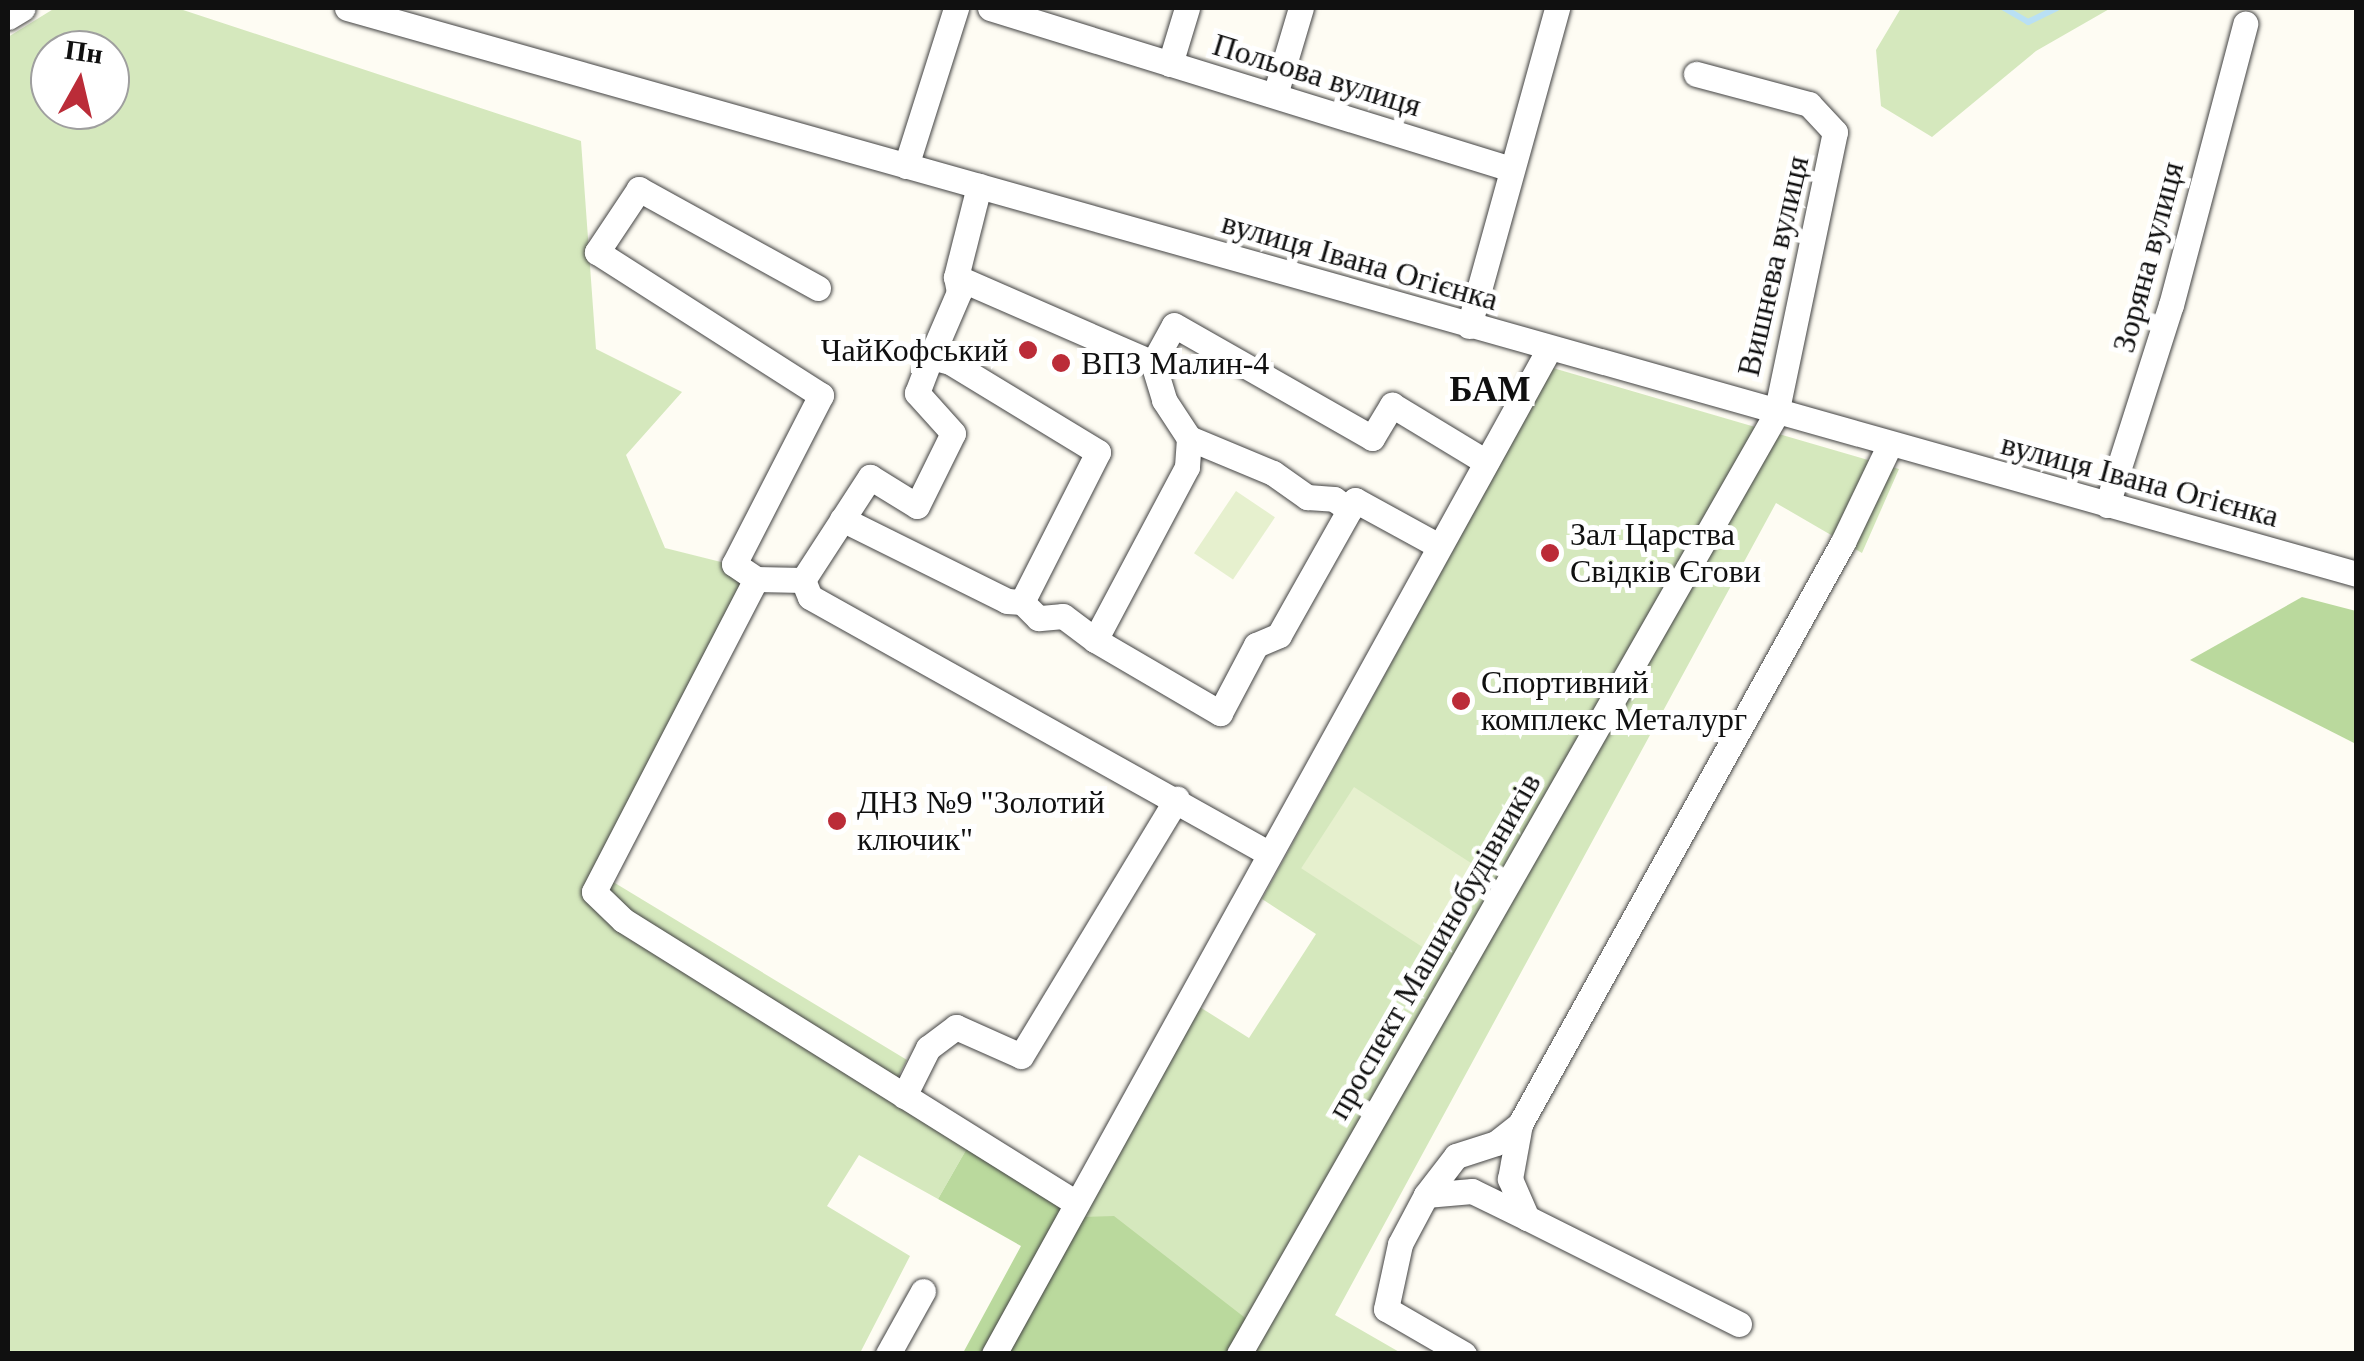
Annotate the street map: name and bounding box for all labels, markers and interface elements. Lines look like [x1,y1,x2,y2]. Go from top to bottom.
street label: Польова вулиця [1208,25,1426,125]
north arrow [30,30,130,130]
text: Пн [63,34,105,70]
street label: Вишнева вулиця [1729,152,1817,380]
street label: Зоряна вулиця [2104,158,2192,356]
street label: вулиця Івана Огієнка [1217,203,1503,319]
place label: ЧайКофський [821,331,1008,369]
marker: ЧайКофський [1017,339,1039,361]
place label: ВПЗ Малин-4 [1081,344,1269,382]
marker: ВПЗ Малин-4 [1050,352,1072,374]
district label: БАМ [1450,369,1530,411]
street label: вулиця Івана Огієнка [1997,424,2283,536]
place label: Зал Царства Свідків Єгови [1570,516,1761,591]
marker: Зал Царства Свідків Єгови [1539,542,1561,564]
place label: Спортивний комплекс Металург [1481,664,1747,739]
marker: Спортивний комплекс Металург [1450,690,1472,712]
street label: проспект Машинобудівників [1319,766,1549,1126]
place label: ДНЗ №9 "Золотий ключик" [857,784,1105,859]
marker: ДНЗ №9 "Золотий ключик" [826,810,848,832]

